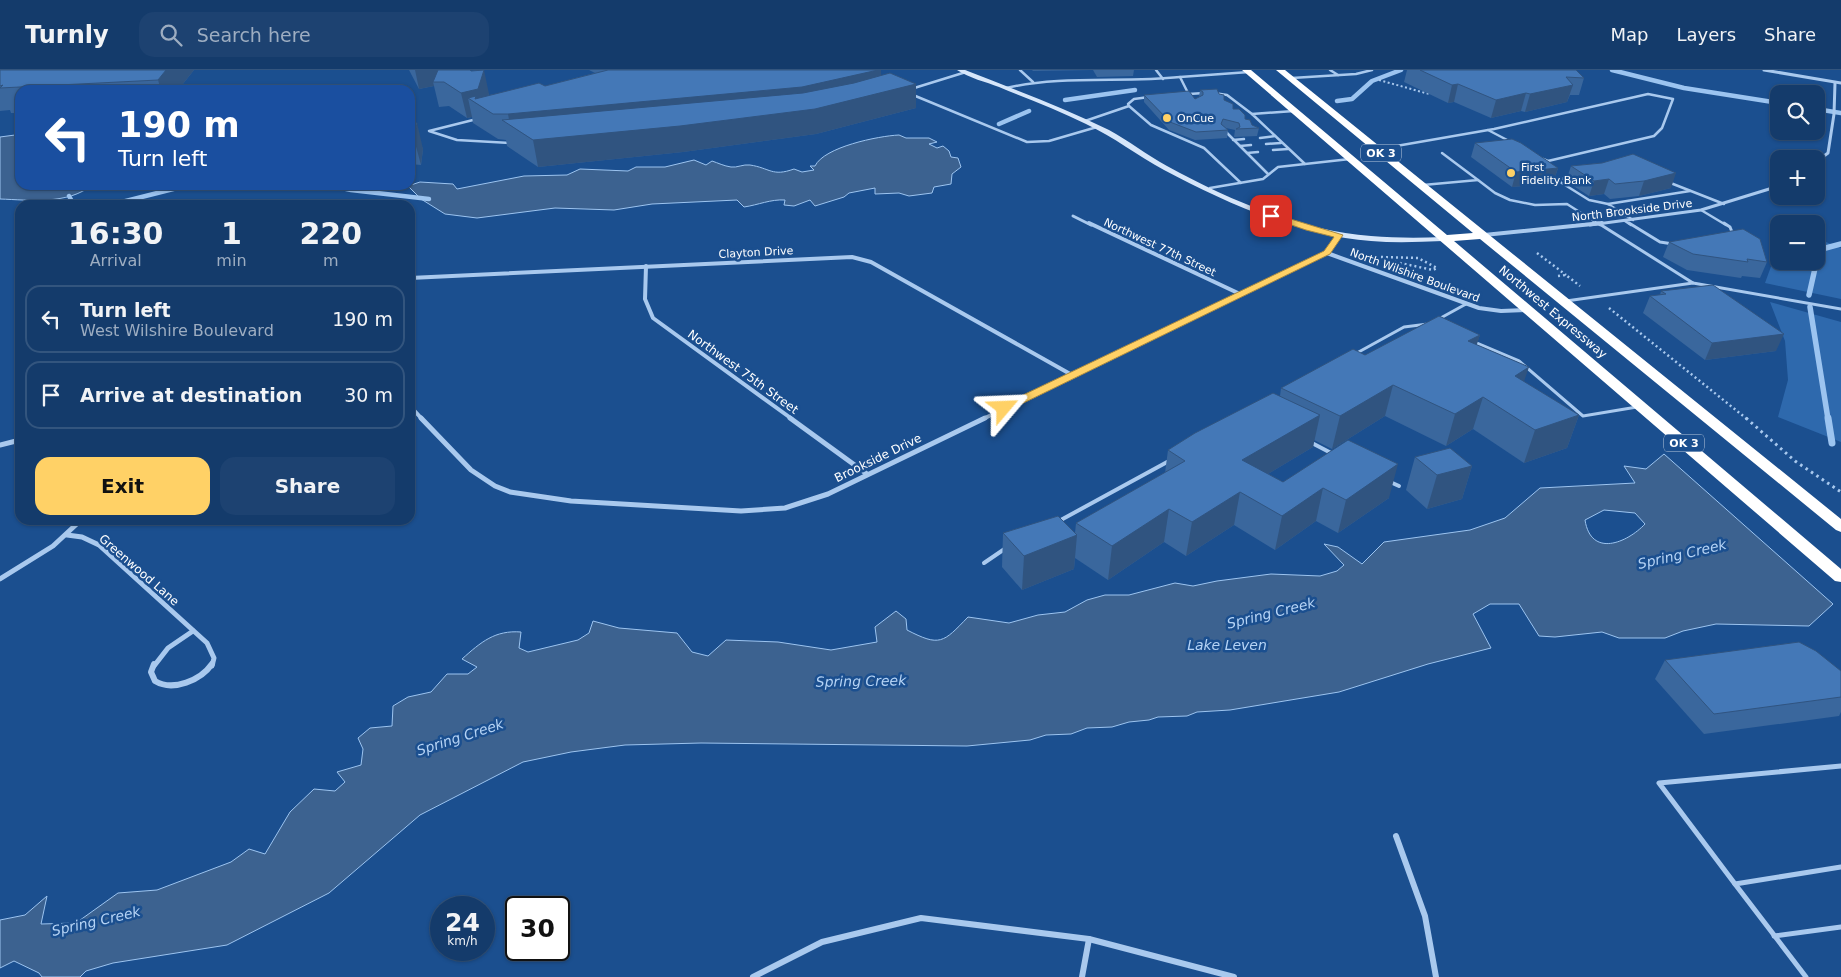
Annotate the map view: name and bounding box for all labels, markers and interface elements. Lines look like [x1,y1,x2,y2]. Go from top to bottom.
search box [139,12,489,57]
text: Turnly [25,21,109,49]
icon: search [157,21,185,49]
text: Search here [197,24,311,46]
text: Map [1610,24,1648,45]
text: Layers [1676,24,1736,45]
text: Share [1764,24,1816,45]
map controls [1770,85,1825,270]
button: search [1770,85,1825,140]
icon: left [35,105,100,170]
text: 190 m [118,105,240,145]
marker: OnCue [1161,112,1173,124]
place label: OnCue [1177,112,1214,125]
road number: OK 3 [1361,145,1401,162]
text: Turn left [118,146,207,171]
button: + [1770,150,1825,205]
place label: First Fidelity Bank [1521,161,1592,187]
marker: First Fidelity Bank [1505,167,1517,179]
pin [1250,195,1292,237]
street label: North Brookside Drive [1571,197,1693,224]
icon: arrive [1257,202,1285,230]
button: − [1770,215,1825,270]
text: 16:30 [68,216,163,251]
text: 1 [221,216,242,251]
text: 220 [299,216,362,251]
street label: Northwest 77th Street [1102,216,1219,279]
street label: Clayton Drive [718,244,794,261]
street label: North Wilshire Boulevard [1348,246,1481,305]
text: Arrival [90,251,142,270]
text: min [216,251,247,270]
text: m [323,251,339,270]
street label: Northwest Expressway [1496,263,1610,361]
text: Turn left [80,299,171,321]
icon: left [37,305,65,333]
text: 190 m [332,308,393,330]
text: West Wilshire Boulevard [80,321,274,340]
street label: Northwest 75th Street [685,327,801,417]
icon: arrive [37,381,65,409]
position arrow [977,381,1029,433]
text: Arrive at destination [80,384,302,406]
text: 30 m [344,384,393,406]
street label: Brookside Drive [832,431,924,485]
road number: OK 3 [1664,434,1704,452]
button: Exit [35,457,210,515]
button: Share [220,457,395,515]
street label: Greenwood Lane [96,531,182,609]
water label: Spring Creek [1636,536,1729,572]
water label: Spring Creek [1225,594,1318,632]
water label: Lake Leven [1187,637,1267,653]
water label: Spring Creek [816,672,907,690]
water label: Spring Creek [414,715,506,759]
speed limit sign: 30 [505,896,570,961]
water label: Spring Creek [50,903,143,939]
text: 24 [445,908,480,937]
text: km/h [447,934,478,948]

